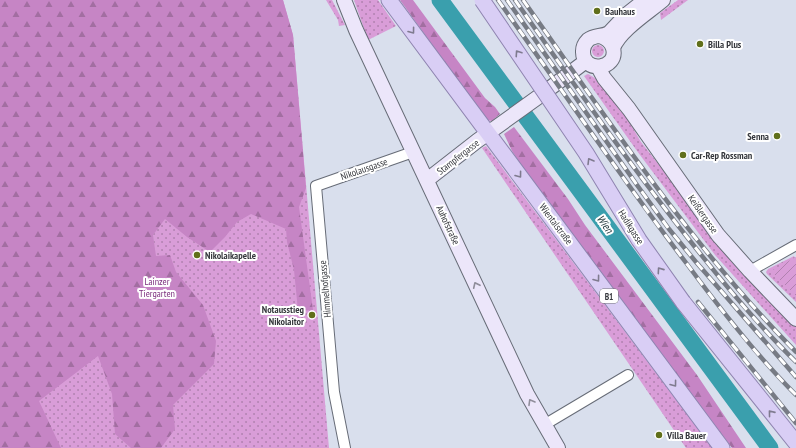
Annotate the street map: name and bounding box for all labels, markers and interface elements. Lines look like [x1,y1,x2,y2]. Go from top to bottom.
place label: Bauhaus [605,5,636,18]
marker: Bauhaus [592,6,602,16]
one-way arrow [407,27,414,34]
place label: Billa Plus [708,38,742,51]
marker: Billa Plus [695,39,705,49]
one-way arrow [516,50,523,57]
place label: Senna [747,130,769,143]
marker: Senna [772,131,782,141]
street label: Stampfergasse [434,136,482,178]
place label: Car-Rep Rossman [691,149,753,162]
marker: Car-Rep Rossman [678,150,688,160]
street label: Nikolausgasse [339,155,389,183]
one-way arrow [588,158,595,165]
one-way arrow [514,171,522,178]
street label: Keißlergasse [685,192,721,236]
street label: Wientalstraße [536,201,576,247]
street label: Auhofstraße [433,203,463,247]
street label: Hadikgasse [615,207,647,247]
water label: Wien [594,212,617,237]
place label: Nikolaikapelle [205,249,256,262]
marker: Nikolaikapelle [192,250,202,260]
street label: Himmelhofgasse [316,260,334,318]
one-way arrow [658,268,665,275]
park label: Lainzer Tiergarten [139,275,175,300]
one-way arrow [592,275,599,282]
one-way arrow [473,281,481,289]
road number: B1 [600,289,618,303]
place label: Notausstieg Nikolaitor [262,303,305,328]
marker: Notausstieg Nikolaitor [307,310,317,320]
one-way arrow [670,379,677,386]
one-way arrow [529,399,536,406]
one-way arrow [769,410,776,417]
place label: Villa Bauer [666,429,706,442]
marker: Villa Bauer [654,430,664,440]

